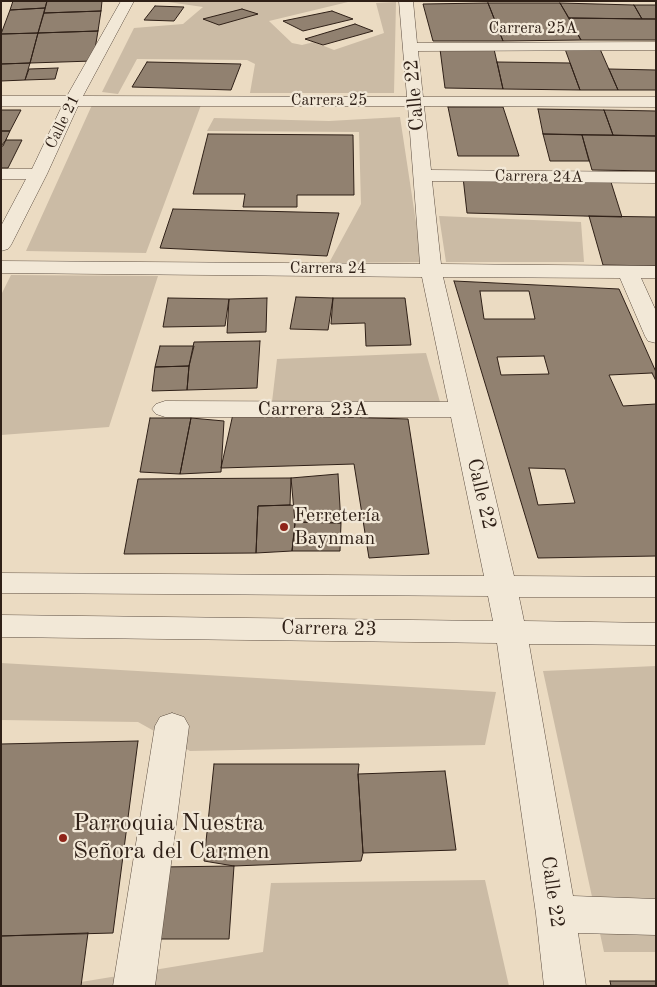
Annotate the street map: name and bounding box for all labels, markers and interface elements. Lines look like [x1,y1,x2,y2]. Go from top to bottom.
street label: Carrera 25A [489,19,577,39]
street label: Calle 22 [400,58,430,132]
street label: Carrera 25 [291,91,367,111]
street label: Calle 21 [42,92,84,152]
street label: Carrera 24A [494,167,584,187]
street label: Carrera 24 [290,259,366,279]
street label: Carrera 23A [257,398,369,422]
street label: Calle 22 [461,456,501,532]
place label: Ferretería Baynman [294,504,381,551]
marker: Ferretería Baynman [278,521,290,533]
street label: Carrera 23 [281,616,377,642]
place label: Parroquia Nuestra Señora del Carmen [73,810,270,866]
marker: Parroquia Nuestra Señora del Carmen [57,832,69,844]
street label: Calle 22 [535,855,569,929]

